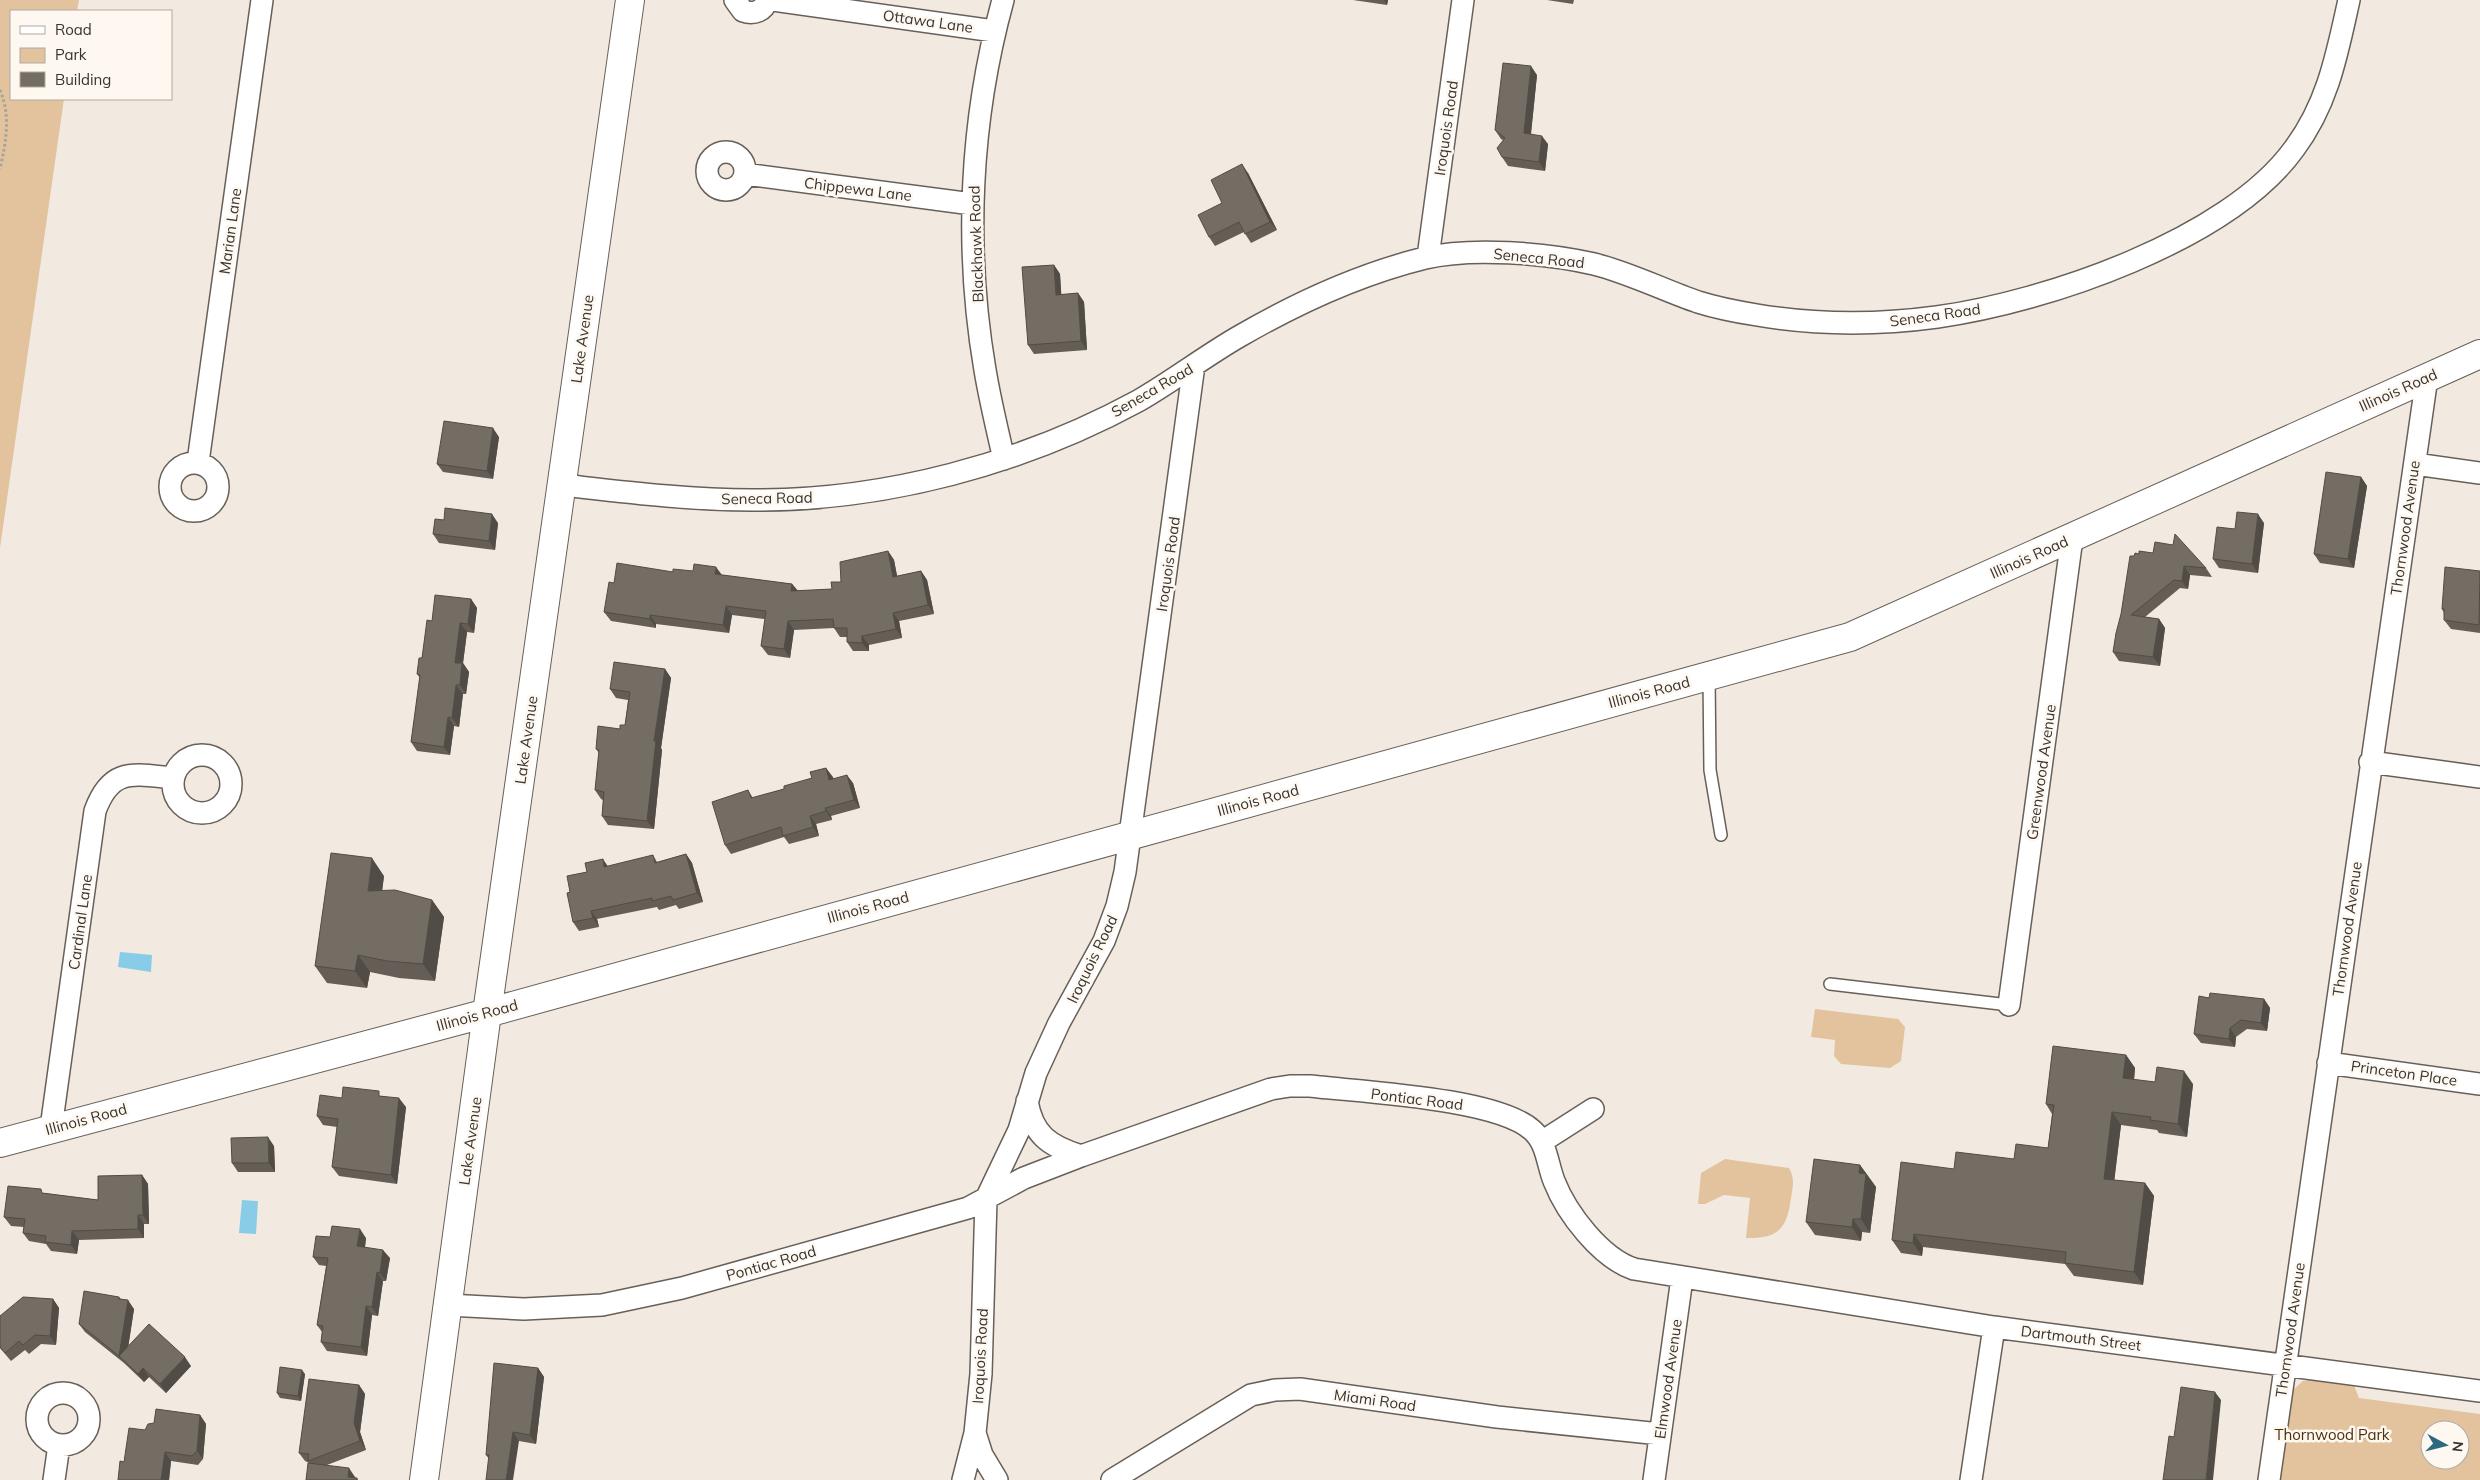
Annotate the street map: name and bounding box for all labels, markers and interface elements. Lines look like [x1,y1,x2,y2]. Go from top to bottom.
street label: Ottawa Lane [882,5,974,37]
legend [10,10,172,100]
text: Road [55,20,92,39]
text: Park [55,45,87,64]
text: Building [55,70,111,89]
street label: Iroquois Road [1430,79,1462,177]
street label: Chippewa Lane [803,173,913,205]
street label: Blackhawk Road [964,185,988,303]
street label: Marian Lane [215,187,245,275]
street label: Seneca Road [1492,244,1586,272]
street label: Lake Avenue [566,294,598,384]
street label: Seneca Road [1888,299,1982,331]
street label: Seneca Road [1108,359,1196,421]
street label: Illinois Road [2356,364,2440,416]
street label: Thornwood Avenue [2386,459,2424,597]
street label: Seneca Road [721,488,813,508]
street label: Iroquois Road [1152,515,1184,613]
street label: Illinois Road [1987,531,2071,583]
street label: Illinois Road [1606,672,1692,712]
street label: Lake Avenue [510,695,542,785]
street label: Greenwood Avenue [2022,703,2060,841]
street label: Illinois Road [1215,780,1301,820]
street label: Thornwood Avenue [2328,860,2366,998]
street label: Cardinal Lane [64,873,96,971]
street label: Illinois Road [825,887,911,927]
street label: Iroquois Road [1062,912,1122,1006]
street label: Illinois Road [434,995,520,1035]
street label: Princeton Place [2350,1056,2458,1090]
street label: Pontiac Road [1370,1084,1464,1114]
street label: Lake Avenue [454,1096,486,1186]
street label: Illinois Road [43,1099,129,1139]
street label: Pontiac Road [724,1241,818,1285]
street label: Thornwood Avenue [2271,1261,2309,1399]
street label: Iroquois Road [968,1308,992,1404]
street label: Elmwood Avenue [1650,1318,1686,1440]
street label: Dartmouth Street [2020,1321,2142,1355]
street label: Miami Road [1333,1385,1417,1415]
north arrow [2420,1420,2470,1470]
park label: Thornwood Park [2274,1425,2390,1444]
text: N [2448,1440,2467,1453]

